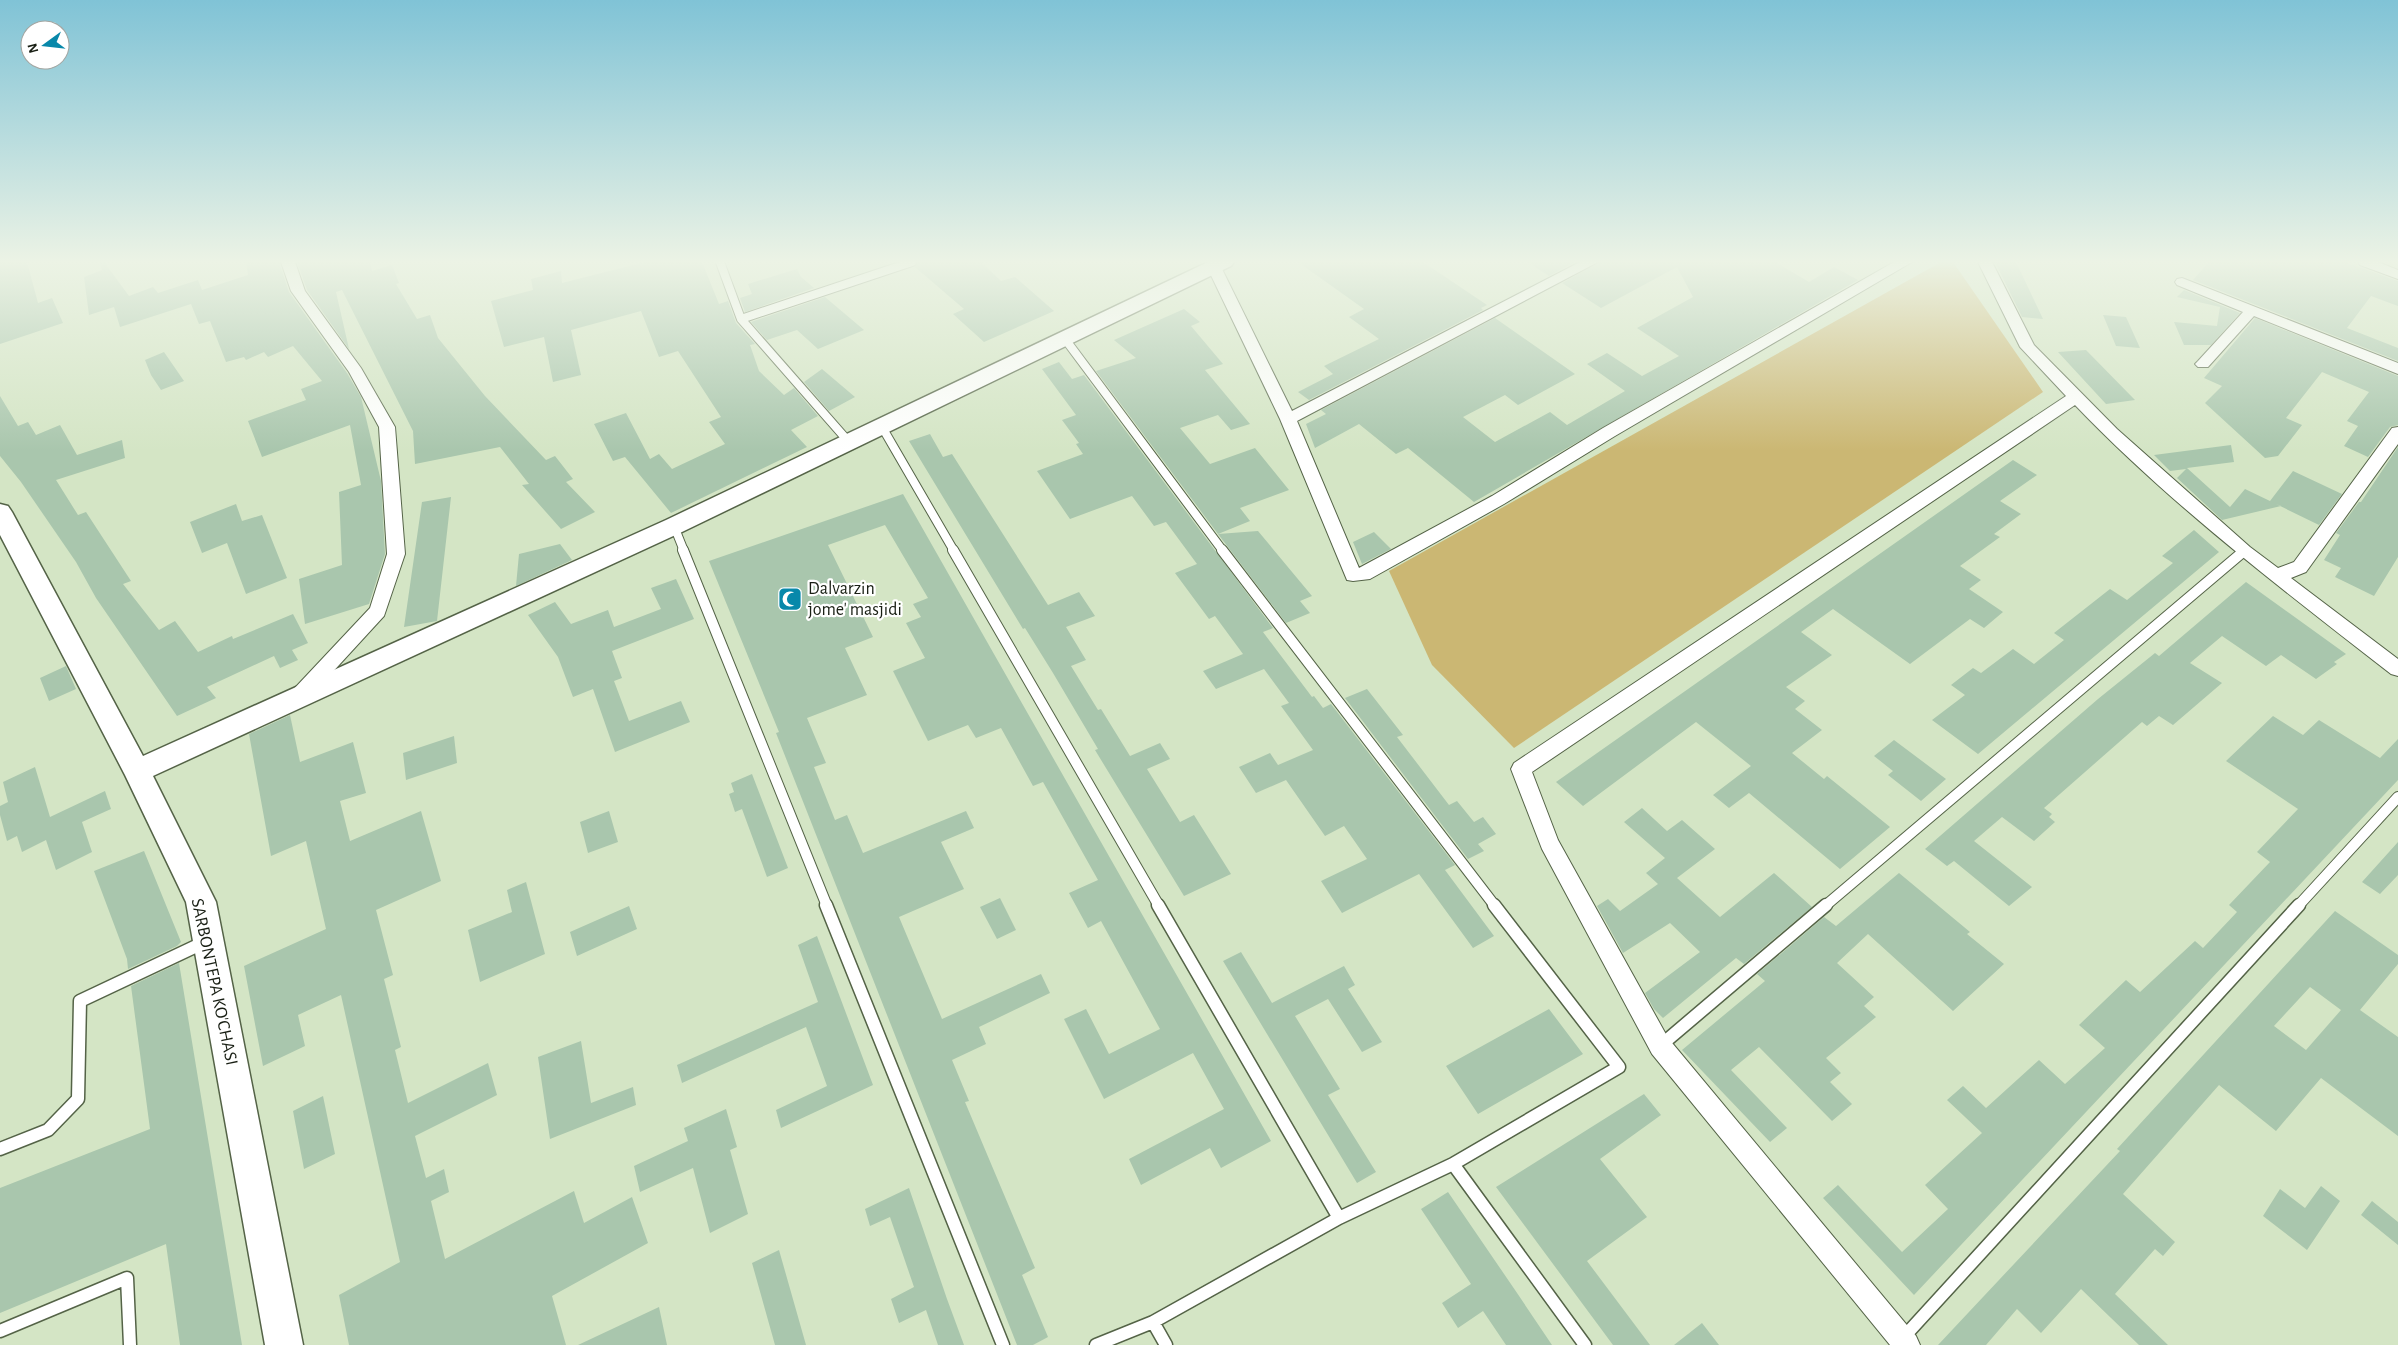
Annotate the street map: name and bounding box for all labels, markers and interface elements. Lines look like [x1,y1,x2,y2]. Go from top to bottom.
north arrow [20,20,70,70]
text: N [25,42,41,55]
place label: Dalvarzin jome' masjidi [808,580,902,619]
mosque icon: Dalvarzin jome' masjidi [777,586,803,612]
street label: SARBONTEPA KO'CHASI [188,897,240,1067]

